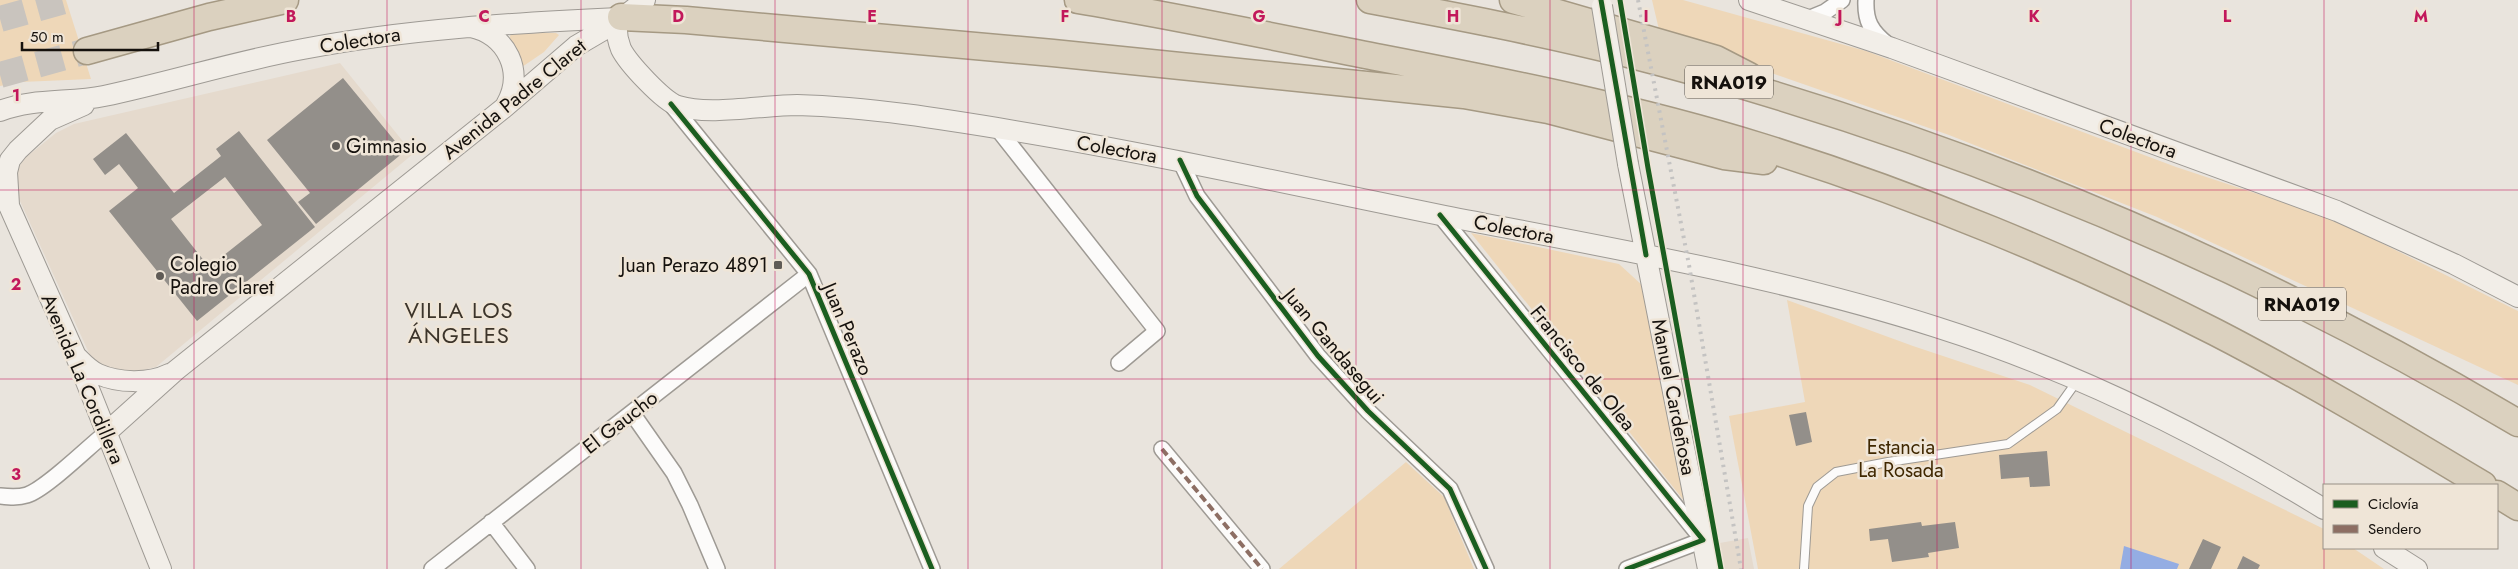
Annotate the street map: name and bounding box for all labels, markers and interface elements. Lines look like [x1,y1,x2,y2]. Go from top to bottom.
text: B [286,5,296,28]
text: C [478,5,490,28]
text: D [672,5,684,28]
text: E [867,5,877,28]
text: F [1061,5,1069,28]
text: G [1252,5,1266,28]
text: H [1447,5,1459,28]
text: I [1643,5,1649,28]
text: J [1834,5,1843,28]
text: K [2028,5,2040,28]
text: L [2223,5,2232,28]
text: M [2414,5,2428,28]
scale bar [22,20,159,52]
street label: Colectora [318,20,402,61]
text: 50 m [30,26,64,48]
street label: Avenida Padre Claret [436,32,593,167]
road number: RNA019 [1685,65,1773,98]
text: 1 [12,84,20,107]
street label: Colectora [2095,111,2181,166]
street label: Colectora [1074,128,1159,171]
place label: Gimnasio [346,132,427,161]
marker: Gimnasio [330,140,342,152]
street label: Colectora [1471,208,1557,251]
place label: Colegio Padre Claret [170,250,274,302]
place label: Juan Perazo 4891 [618,251,768,280]
marker: Juan Perazo 4891 [772,259,784,271]
marker: Colegio Padre Claret [154,270,166,282]
text: 2 [11,273,21,296]
street label: Juan Perazo [814,275,880,380]
street label: Juan Gandasegui [1274,280,1391,411]
road number: RNA019 [2258,288,2346,320]
street label: Avenida La Cordillera [34,290,132,469]
district label: VILLA LOS ÁNGELES [404,294,514,351]
street label: Francisco de Olea [1523,299,1642,437]
street label: Manuel Cardeñosa [1644,316,1703,478]
street label: El Gaucho [577,384,664,461]
park label: Estancia La Rosada [1858,433,1944,485]
text: 3 [11,463,21,486]
legend [2323,484,2498,549]
text: Ciclovía [2368,493,2418,515]
text: Sendero [2368,518,2421,540]

